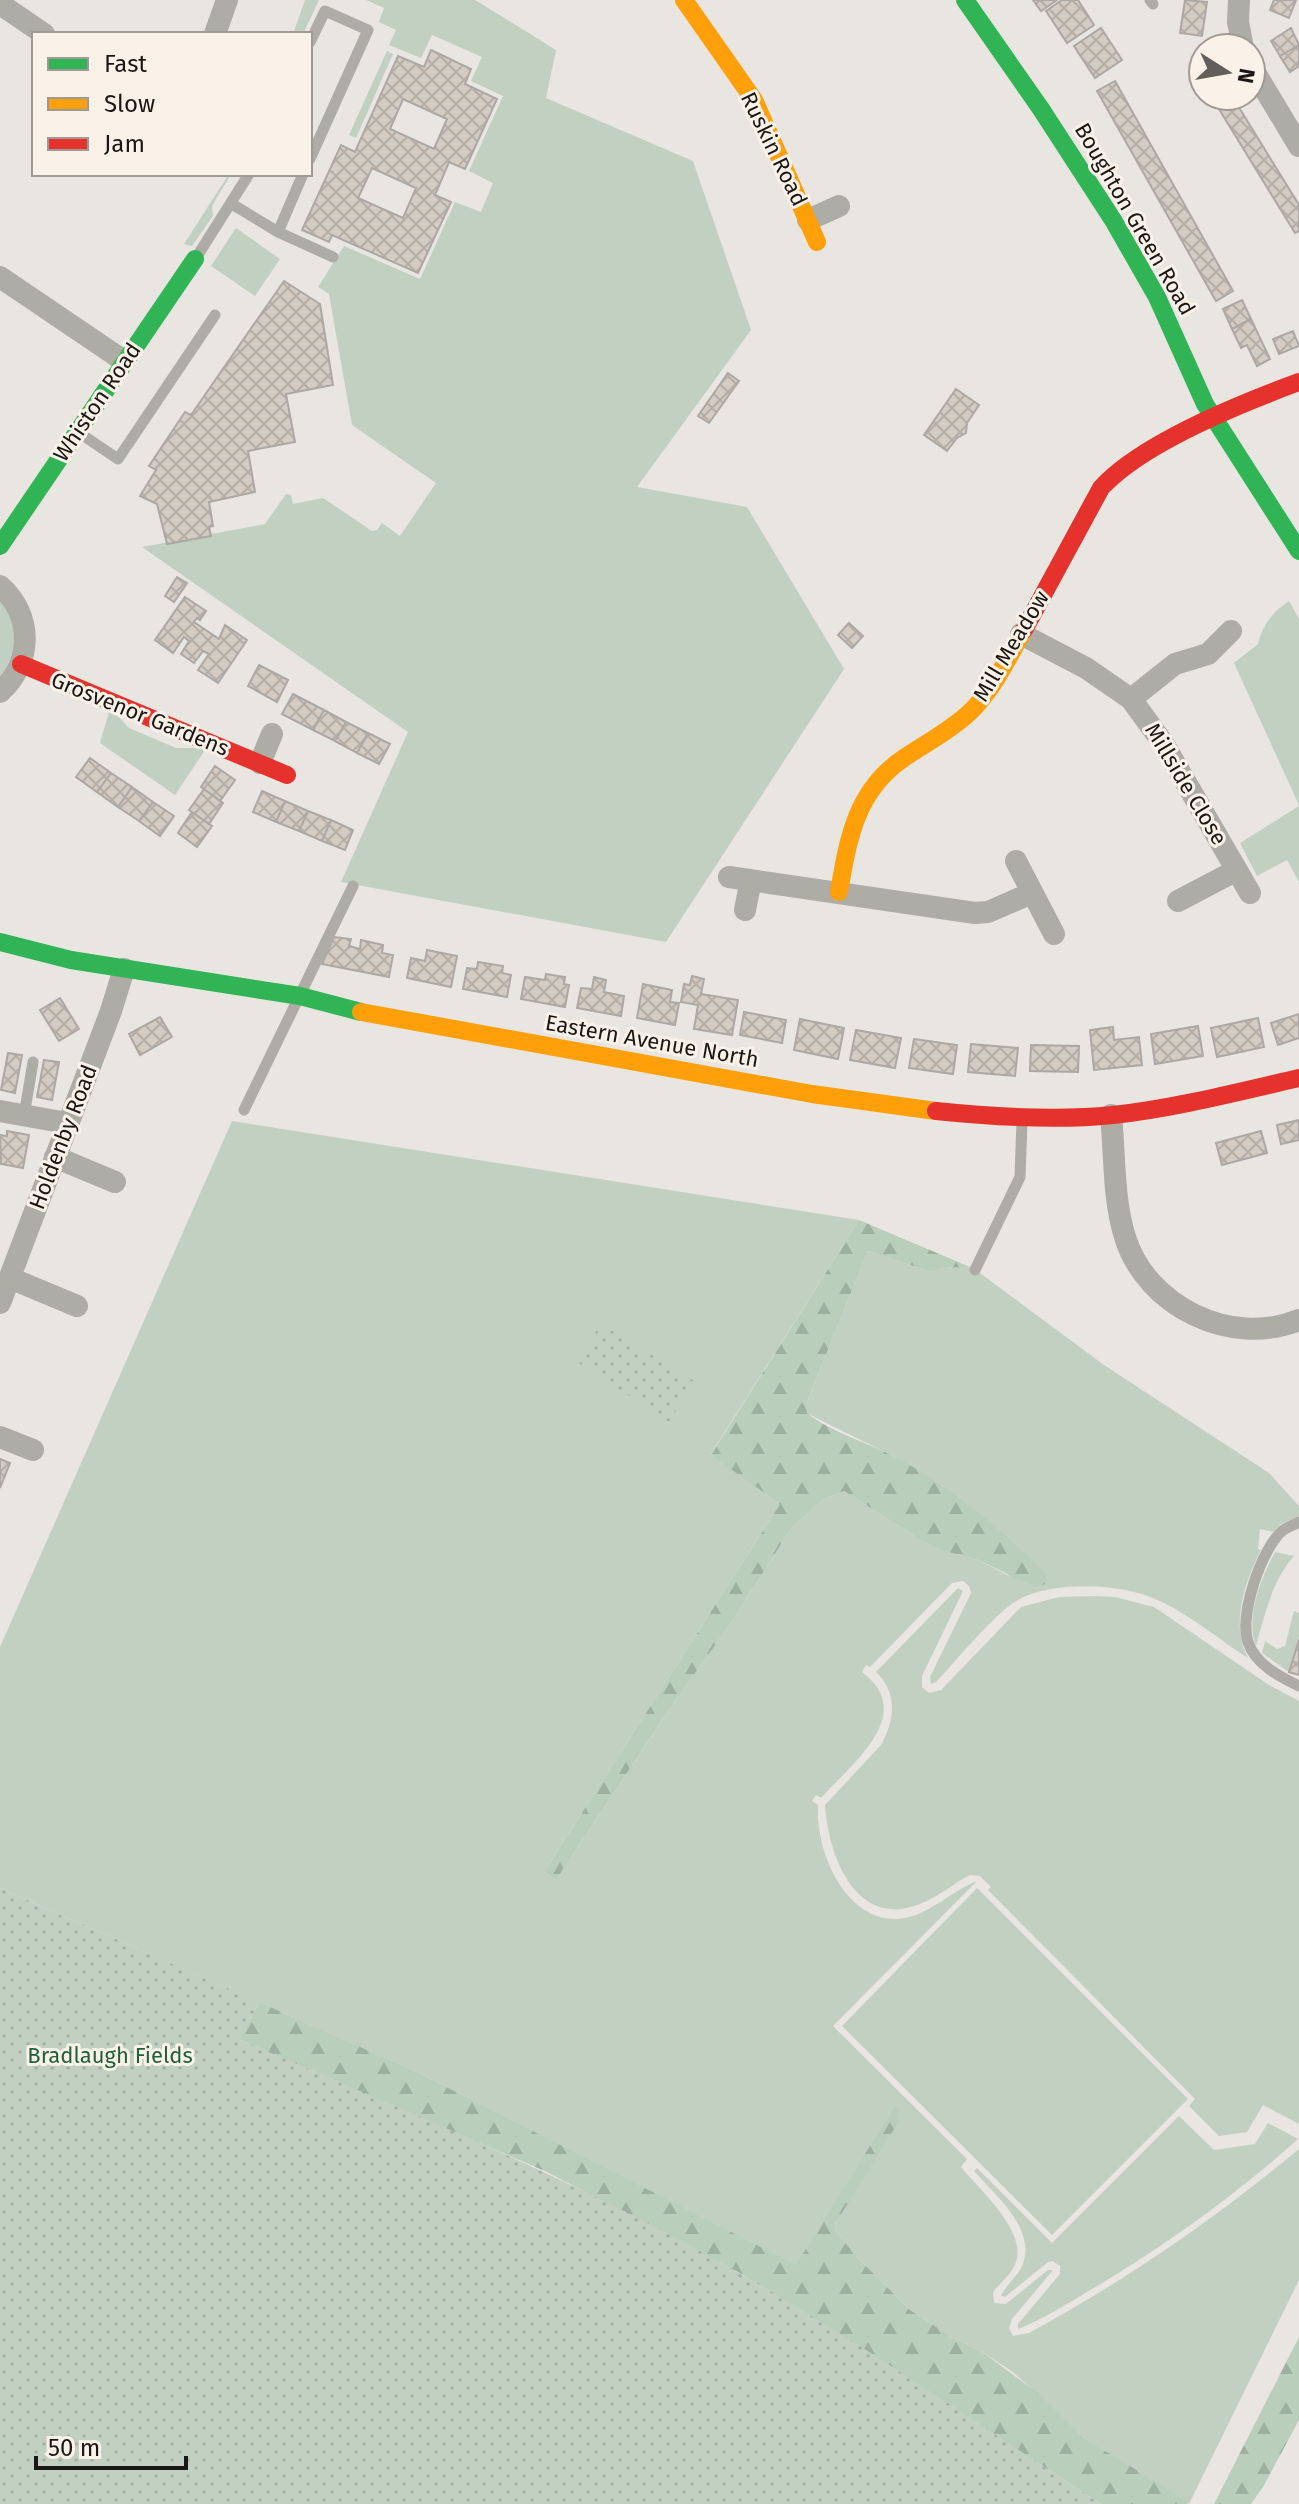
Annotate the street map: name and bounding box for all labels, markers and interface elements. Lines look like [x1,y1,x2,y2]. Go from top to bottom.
legend [32,32,312,176]
north arrow [1187,32,1267,112]
text: Fast [104,50,147,78]
text: N [1231,66,1261,85]
street label: Ruskin Road [735,88,813,210]
text: Slow [104,90,155,118]
street label: Boughton Green Road [1069,118,1201,320]
text: Jam [104,130,145,158]
street label: Whiston Road [47,337,147,467]
street label: Mill Meadow [967,585,1055,706]
street label: Grosvenor Gardens [47,666,233,762]
street label: Millside Close [1139,718,1233,850]
street label: Eastern Avenue North [543,1009,761,1073]
street label: Holdenby Road [23,1061,103,1213]
park label: Bradlaugh Fields [27,2042,193,2069]
scale bar [36,2420,186,2470]
text: 50 m [48,2434,100,2462]

